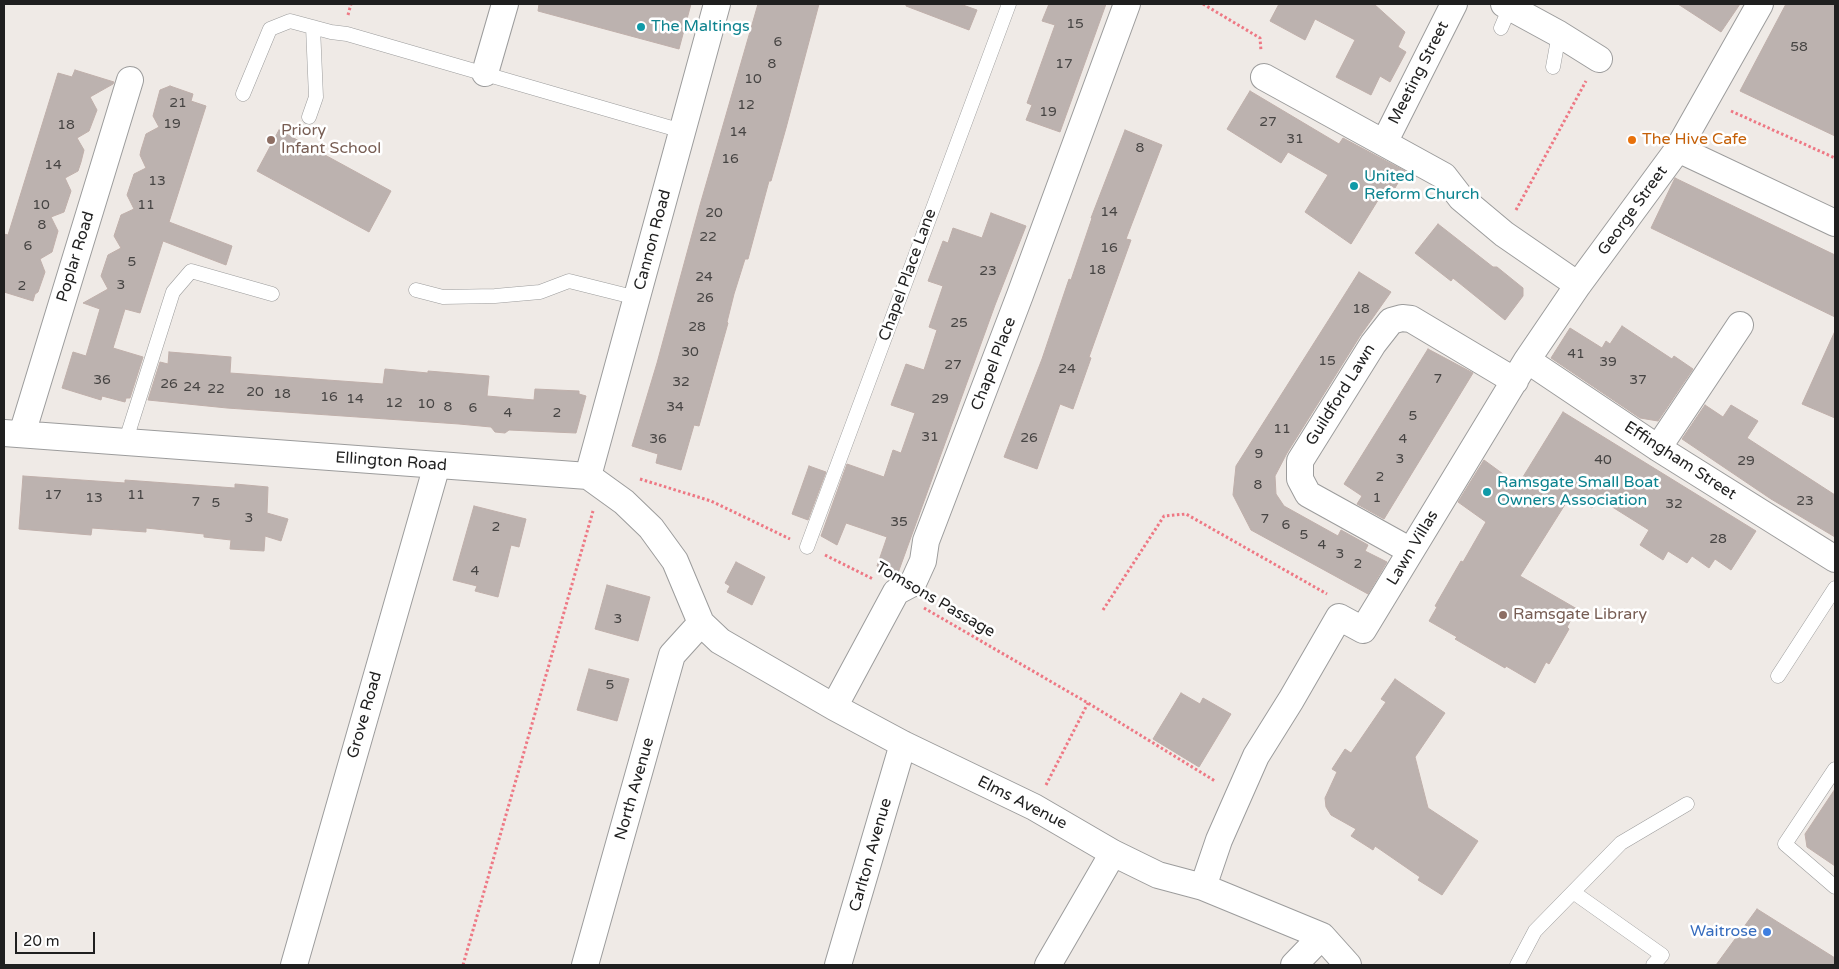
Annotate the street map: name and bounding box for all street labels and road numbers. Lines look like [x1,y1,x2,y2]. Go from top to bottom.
street label: Meeting Street [1385,18,1453,128]
street label: George Street [1594,163,1672,259]
street label: Cannon Road [630,188,676,292]
street label: Chapel Place Lane [875,206,941,344]
street label: Poplar Road [53,209,99,305]
street label: Chapel Place [967,315,1021,413]
street label: Guildford Lawn [1302,341,1380,449]
street label: Effingham Street [1620,418,1740,504]
street label: Ellington Road [335,449,447,475]
street label: Lawn Villas [1383,507,1443,589]
street label: Tomsons Passage [872,558,998,642]
street label: Grove Road [343,669,387,761]
street label: North Avenue [611,736,659,842]
street label: Elms Avenue [974,772,1070,834]
street label: Carlton Avenue [846,796,896,914]

